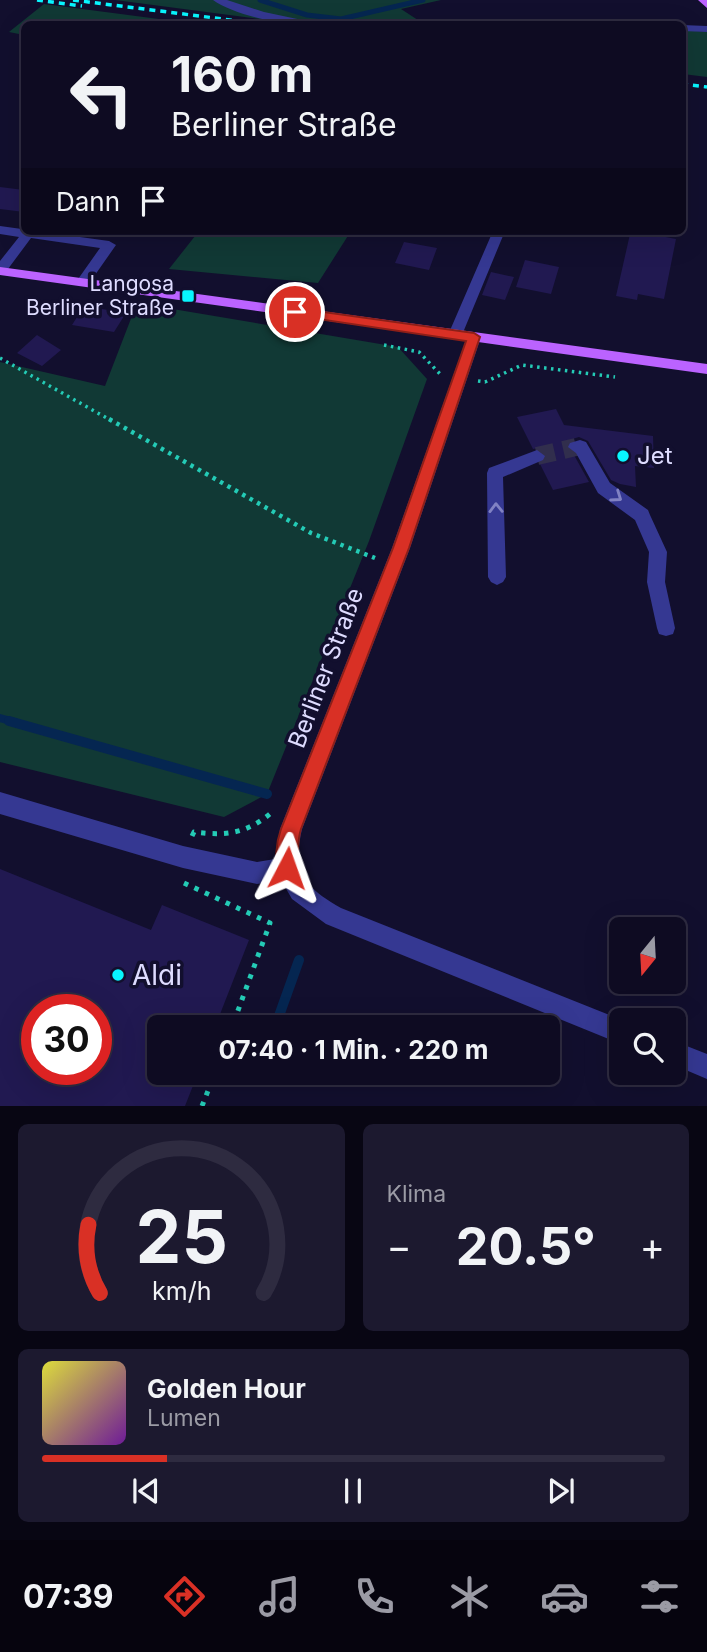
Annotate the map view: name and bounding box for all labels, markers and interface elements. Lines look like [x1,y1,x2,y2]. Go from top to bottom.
text: 160 m [171,45,313,104]
icon: left [56,49,147,140]
text: Berliner Straße [171,105,397,144]
icon: arrive [134,182,172,220]
text: Dann [56,186,120,217]
place label: Langosa Berliner Straße [26,271,174,320]
pin [265,282,325,342]
marker: Langosa Berliner Straße [180,288,196,304]
icon: arrive [276,293,314,331]
place label: Jet [637,441,673,470]
marker: Jet [615,448,631,464]
one-way arrow [609,489,622,501]
one-way arrow [488,503,504,513]
street label: Berliner Straße [282,584,369,752]
position arrow [250,831,324,905]
north arrow [609,917,686,994]
map controls [609,917,686,1085]
place label: Aldi [132,958,182,992]
marker: Aldi [110,967,126,983]
speed limit sign: 30 [21,994,112,1085]
button: search [609,1008,686,1085]
text: 07:40 · 1 Min. · 220 m [219,1034,488,1065]
text: Klima [387,1180,446,1208]
text: 25 [135,1193,227,1282]
text: 20.5° [456,1215,596,1278]
text: − [387,1223,412,1269]
text: + [640,1223,665,1269]
text: km/h [152,1276,211,1306]
text: Golden Hour [147,1373,306,1404]
text: Lumen [147,1404,221,1432]
icon: previous [127,1472,165,1510]
icon: pause [334,1472,372,1510]
icon: next [542,1472,580,1510]
icon: directions [160,1572,209,1621]
icon: music [255,1572,304,1621]
icon: phone [350,1572,399,1621]
icon: climate [445,1572,494,1621]
icon: car [540,1572,589,1621]
icon: filters [635,1572,684,1621]
text: 07:39 [23,1577,114,1616]

